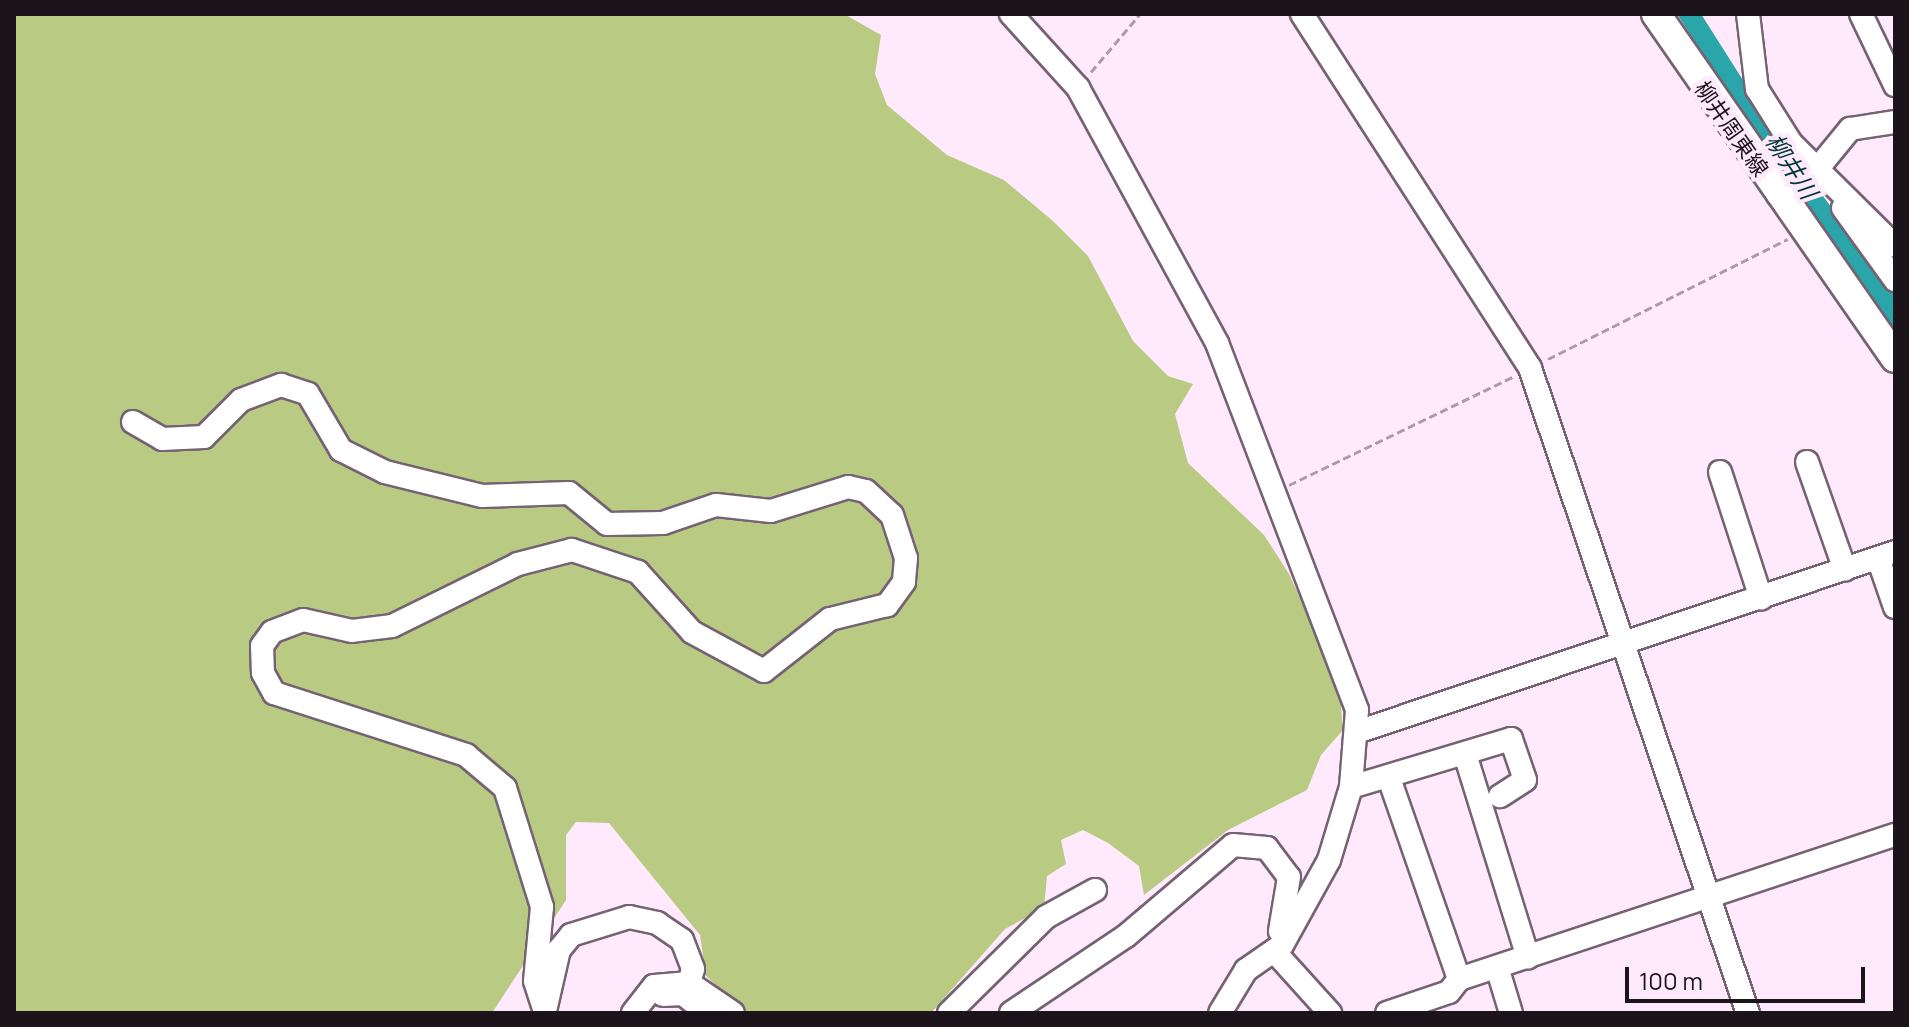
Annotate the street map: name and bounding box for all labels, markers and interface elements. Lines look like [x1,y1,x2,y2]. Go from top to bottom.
street label: 柳井周東線 [1689,76,1773,182]
water label: 柳井川 [1760,128,1824,204]
scale bar [1629,951,1869,1001]
text: 100 m [1639,964,1703,997]

